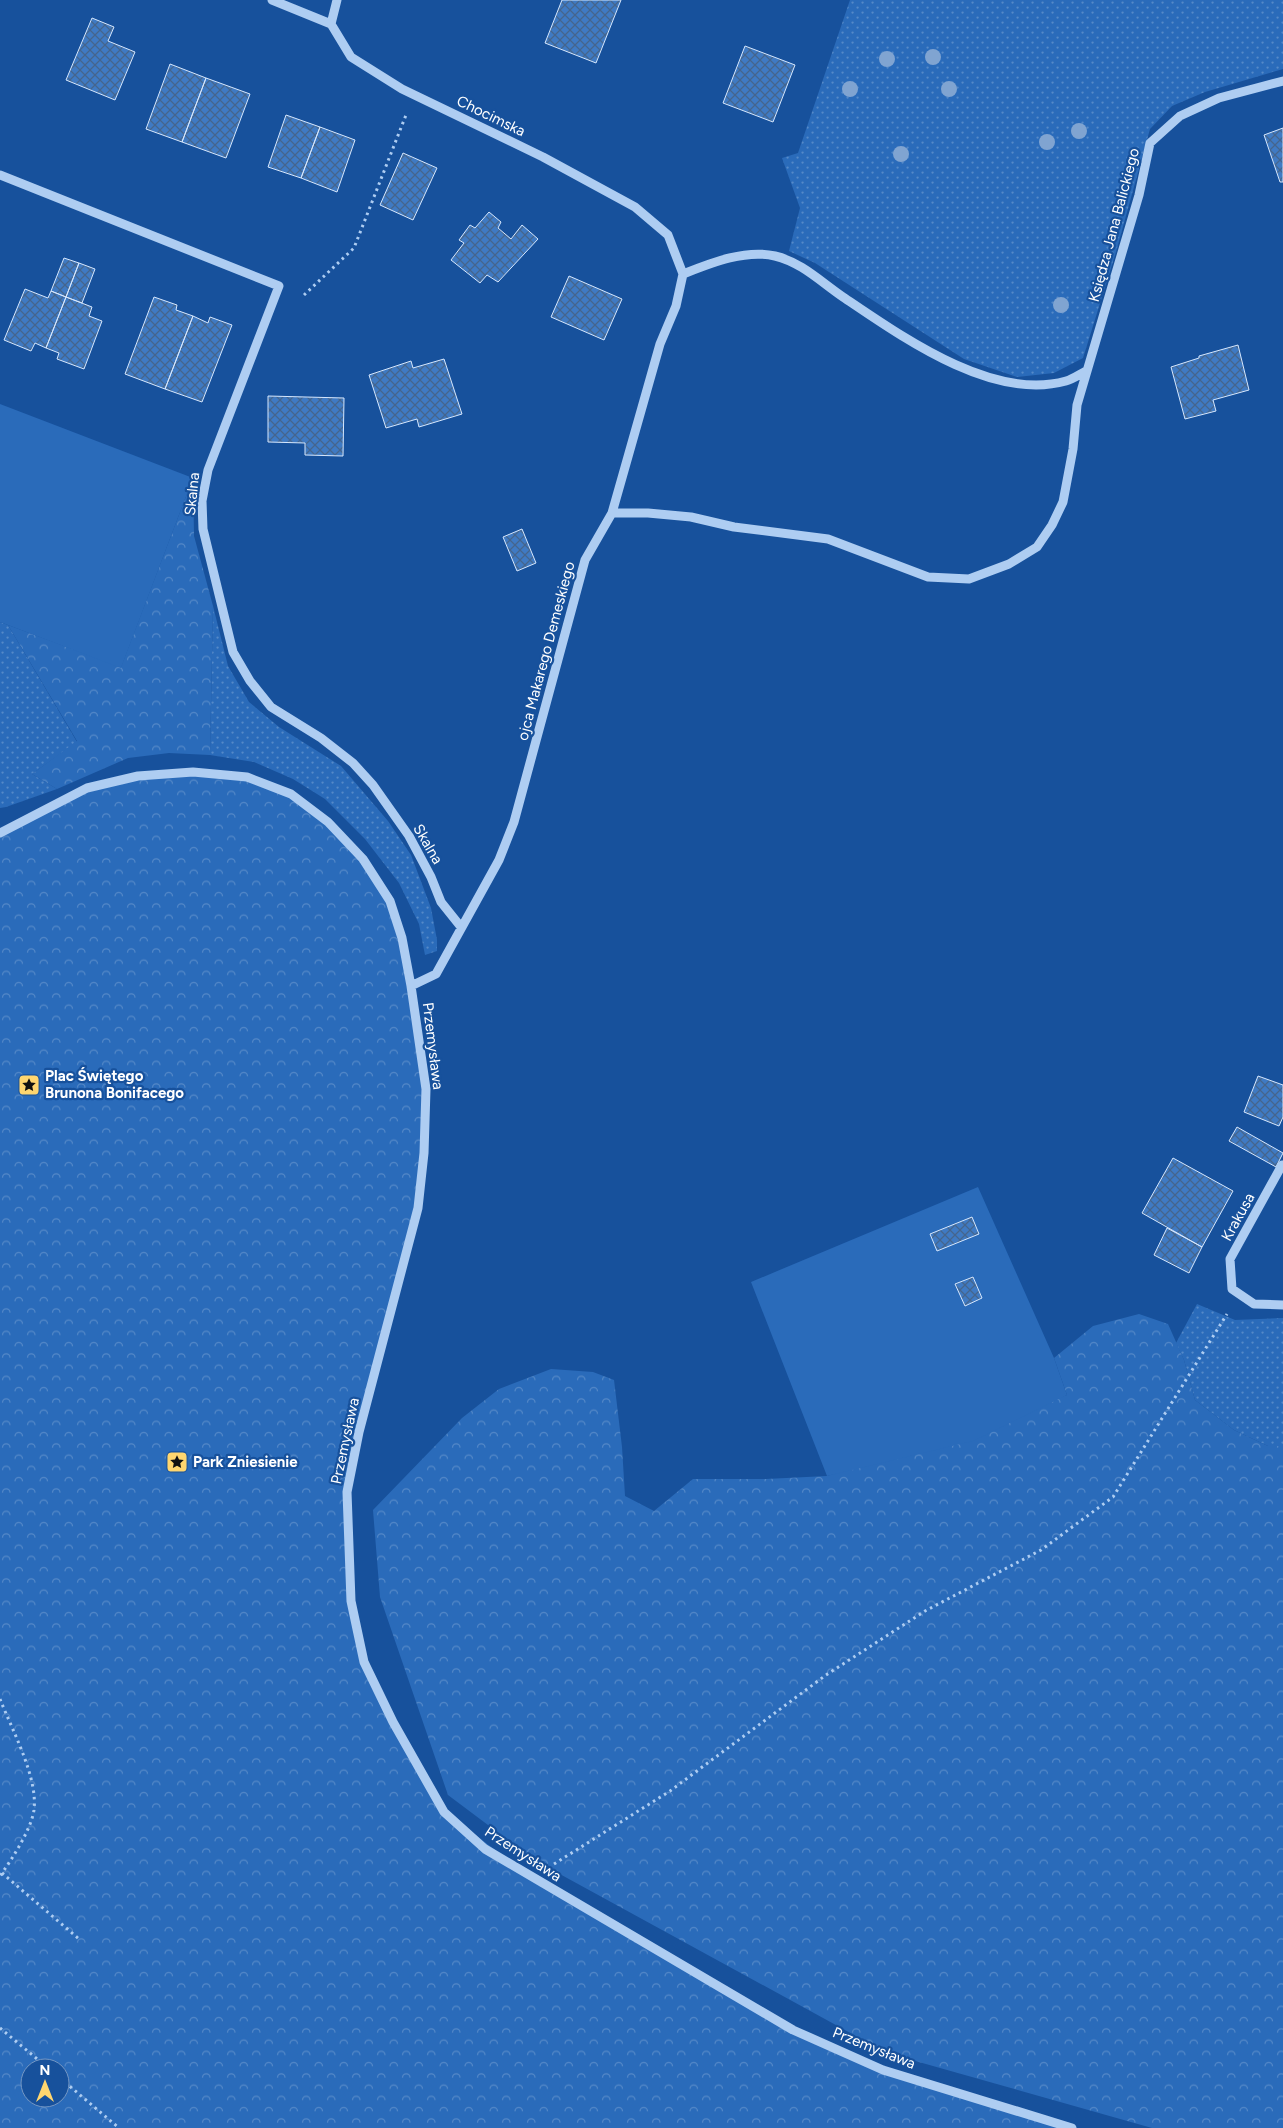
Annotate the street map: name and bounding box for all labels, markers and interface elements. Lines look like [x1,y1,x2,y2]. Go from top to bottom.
street label: Chocimska [454,92,528,140]
street label: Księdza Jana Balickiego [1085,146,1143,304]
street label: Skalna [181,472,203,516]
street label: ojca Makarego Demeskiego [513,559,579,743]
street label: Skalna [409,821,447,867]
street label: Przemysława [419,1001,447,1091]
place label: Plac Świętego Brunona Bonifacego [45,1067,184,1102]
place icon: Plac Świętego Brunona Bonifacego [17,1073,41,1097]
street label: Krakusa [1217,1190,1259,1244]
street label: Przemysława [327,1396,363,1486]
place icon: Park Zniesienie [165,1450,189,1474]
place label: Park Zniesienie [193,1453,298,1471]
street label: Przemysława [481,1823,565,1885]
street label: Przemysława [830,2023,918,2073]
north arrow [20,2058,70,2108]
text: N [40,2062,50,2079]

